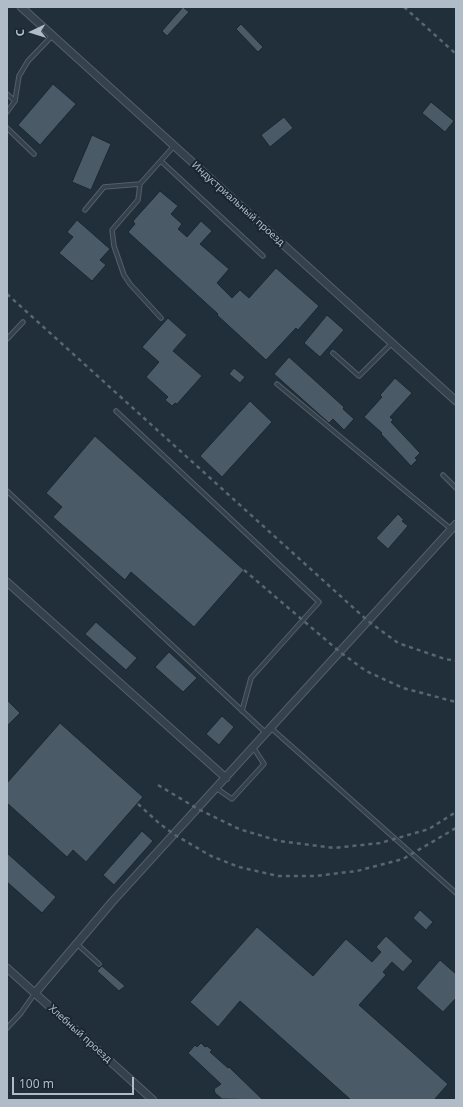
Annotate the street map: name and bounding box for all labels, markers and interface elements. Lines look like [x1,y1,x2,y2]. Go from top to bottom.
north arrow [12,12,52,52]
text: С [12,29,27,37]
street label: Индустриальный проезд [189,159,287,249]
street label: Хлебный проезд [46,1003,114,1065]
scale bar [14,1069,136,1095]
text: 100 m [19,1075,54,1092]

